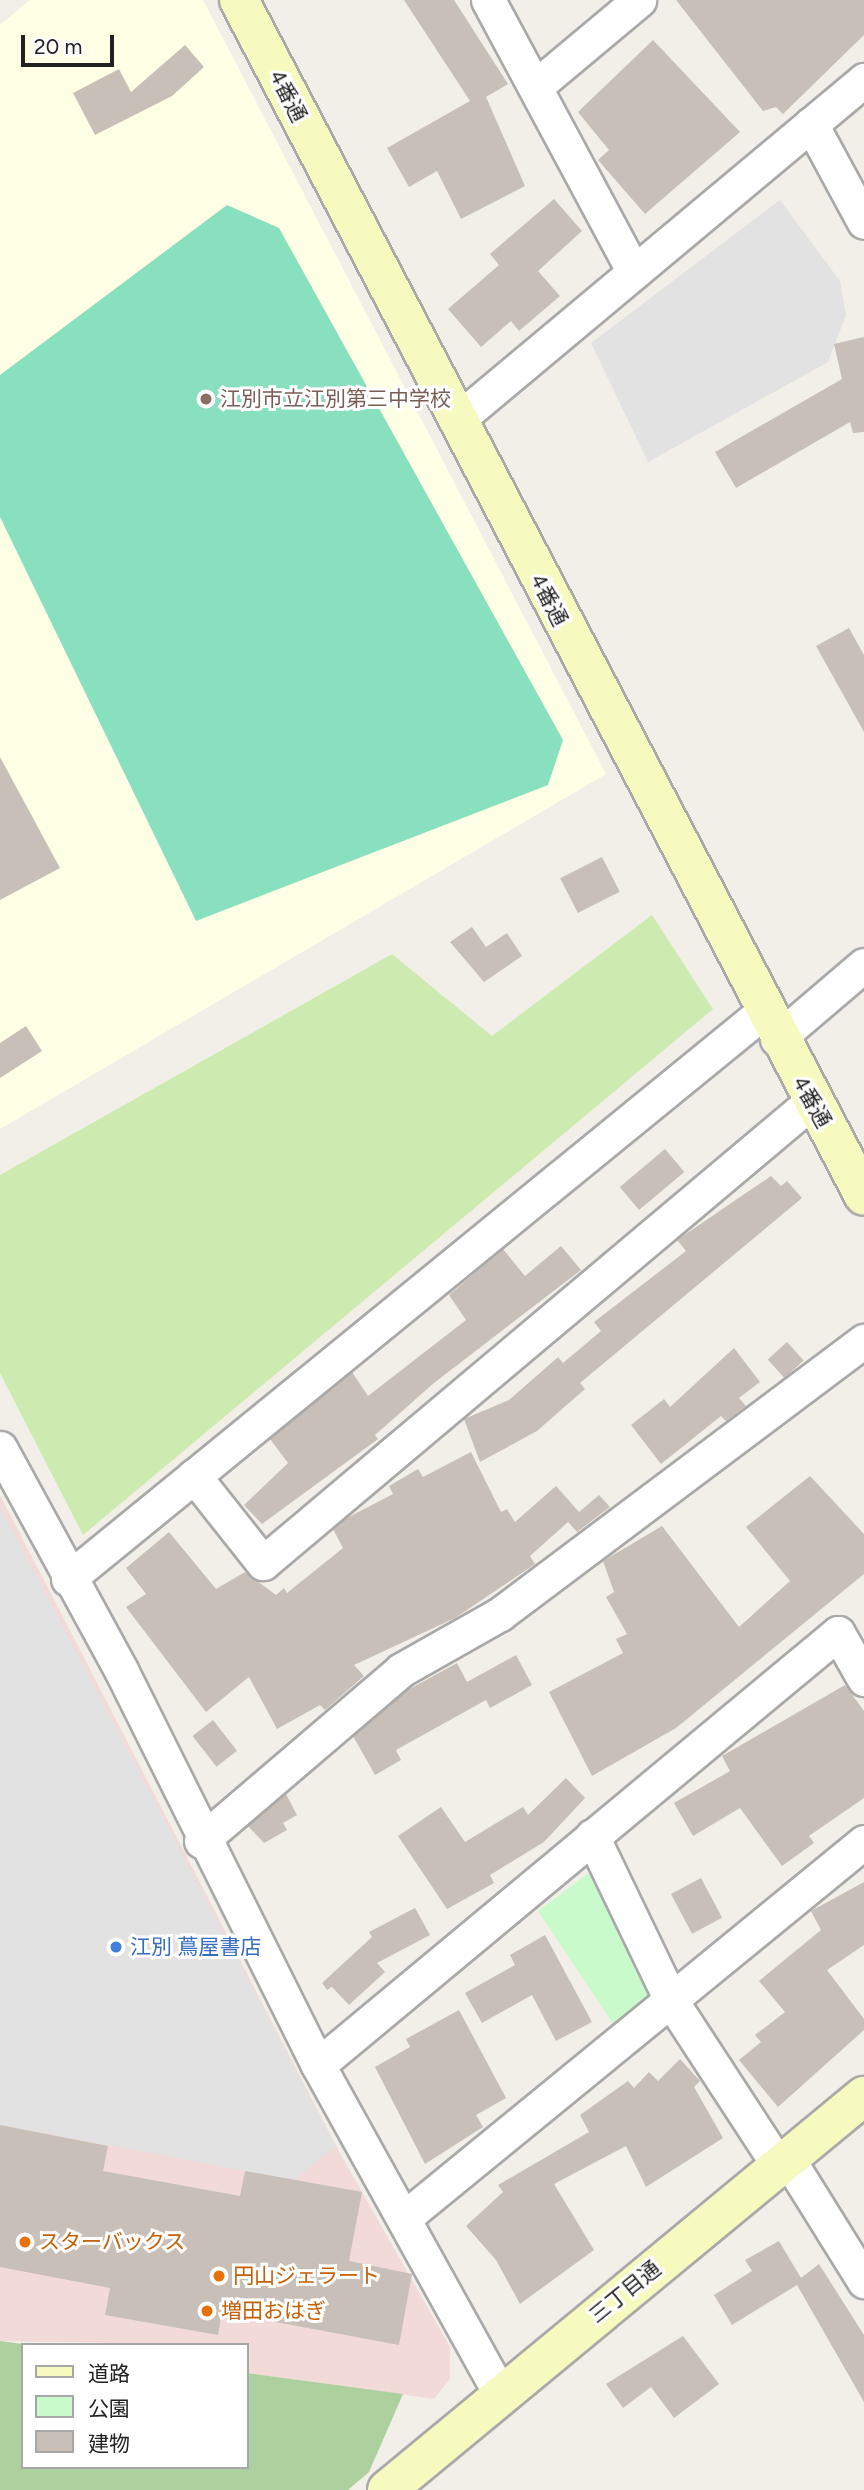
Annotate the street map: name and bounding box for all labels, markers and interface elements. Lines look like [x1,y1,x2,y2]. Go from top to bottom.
scale bar [24,21,117,65]
text: 20 m [34,34,82,59]
street label: 4番通 [264,66,312,126]
place label: 江別市立江別第三中学校 [220,386,451,412]
marker: 江別市立江別第三中学校 [198,391,214,407]
street label: 4番通 [525,570,573,630]
street label: 4番通 [788,1072,836,1132]
place label: 江別 蔦屋書店 [130,1934,261,1960]
marker: 江別 蔦屋書店 [108,1939,124,1955]
place label: スターバックス [39,2229,186,2255]
marker: スターバックス [17,2234,33,2250]
street label: 三丁目通 [584,2256,666,2328]
place label: 円山ジェラート [233,2263,380,2289]
marker: 円山ジェラート [211,2268,227,2284]
place label: 増田おはぎ [221,2298,326,2324]
marker: 増田おはぎ [199,2303,215,2319]
legend [21,2343,248,2469]
text: 道路 [88,2361,130,2386]
text: 公園 [88,2396,130,2421]
text: 建物 [88,2431,130,2456]

